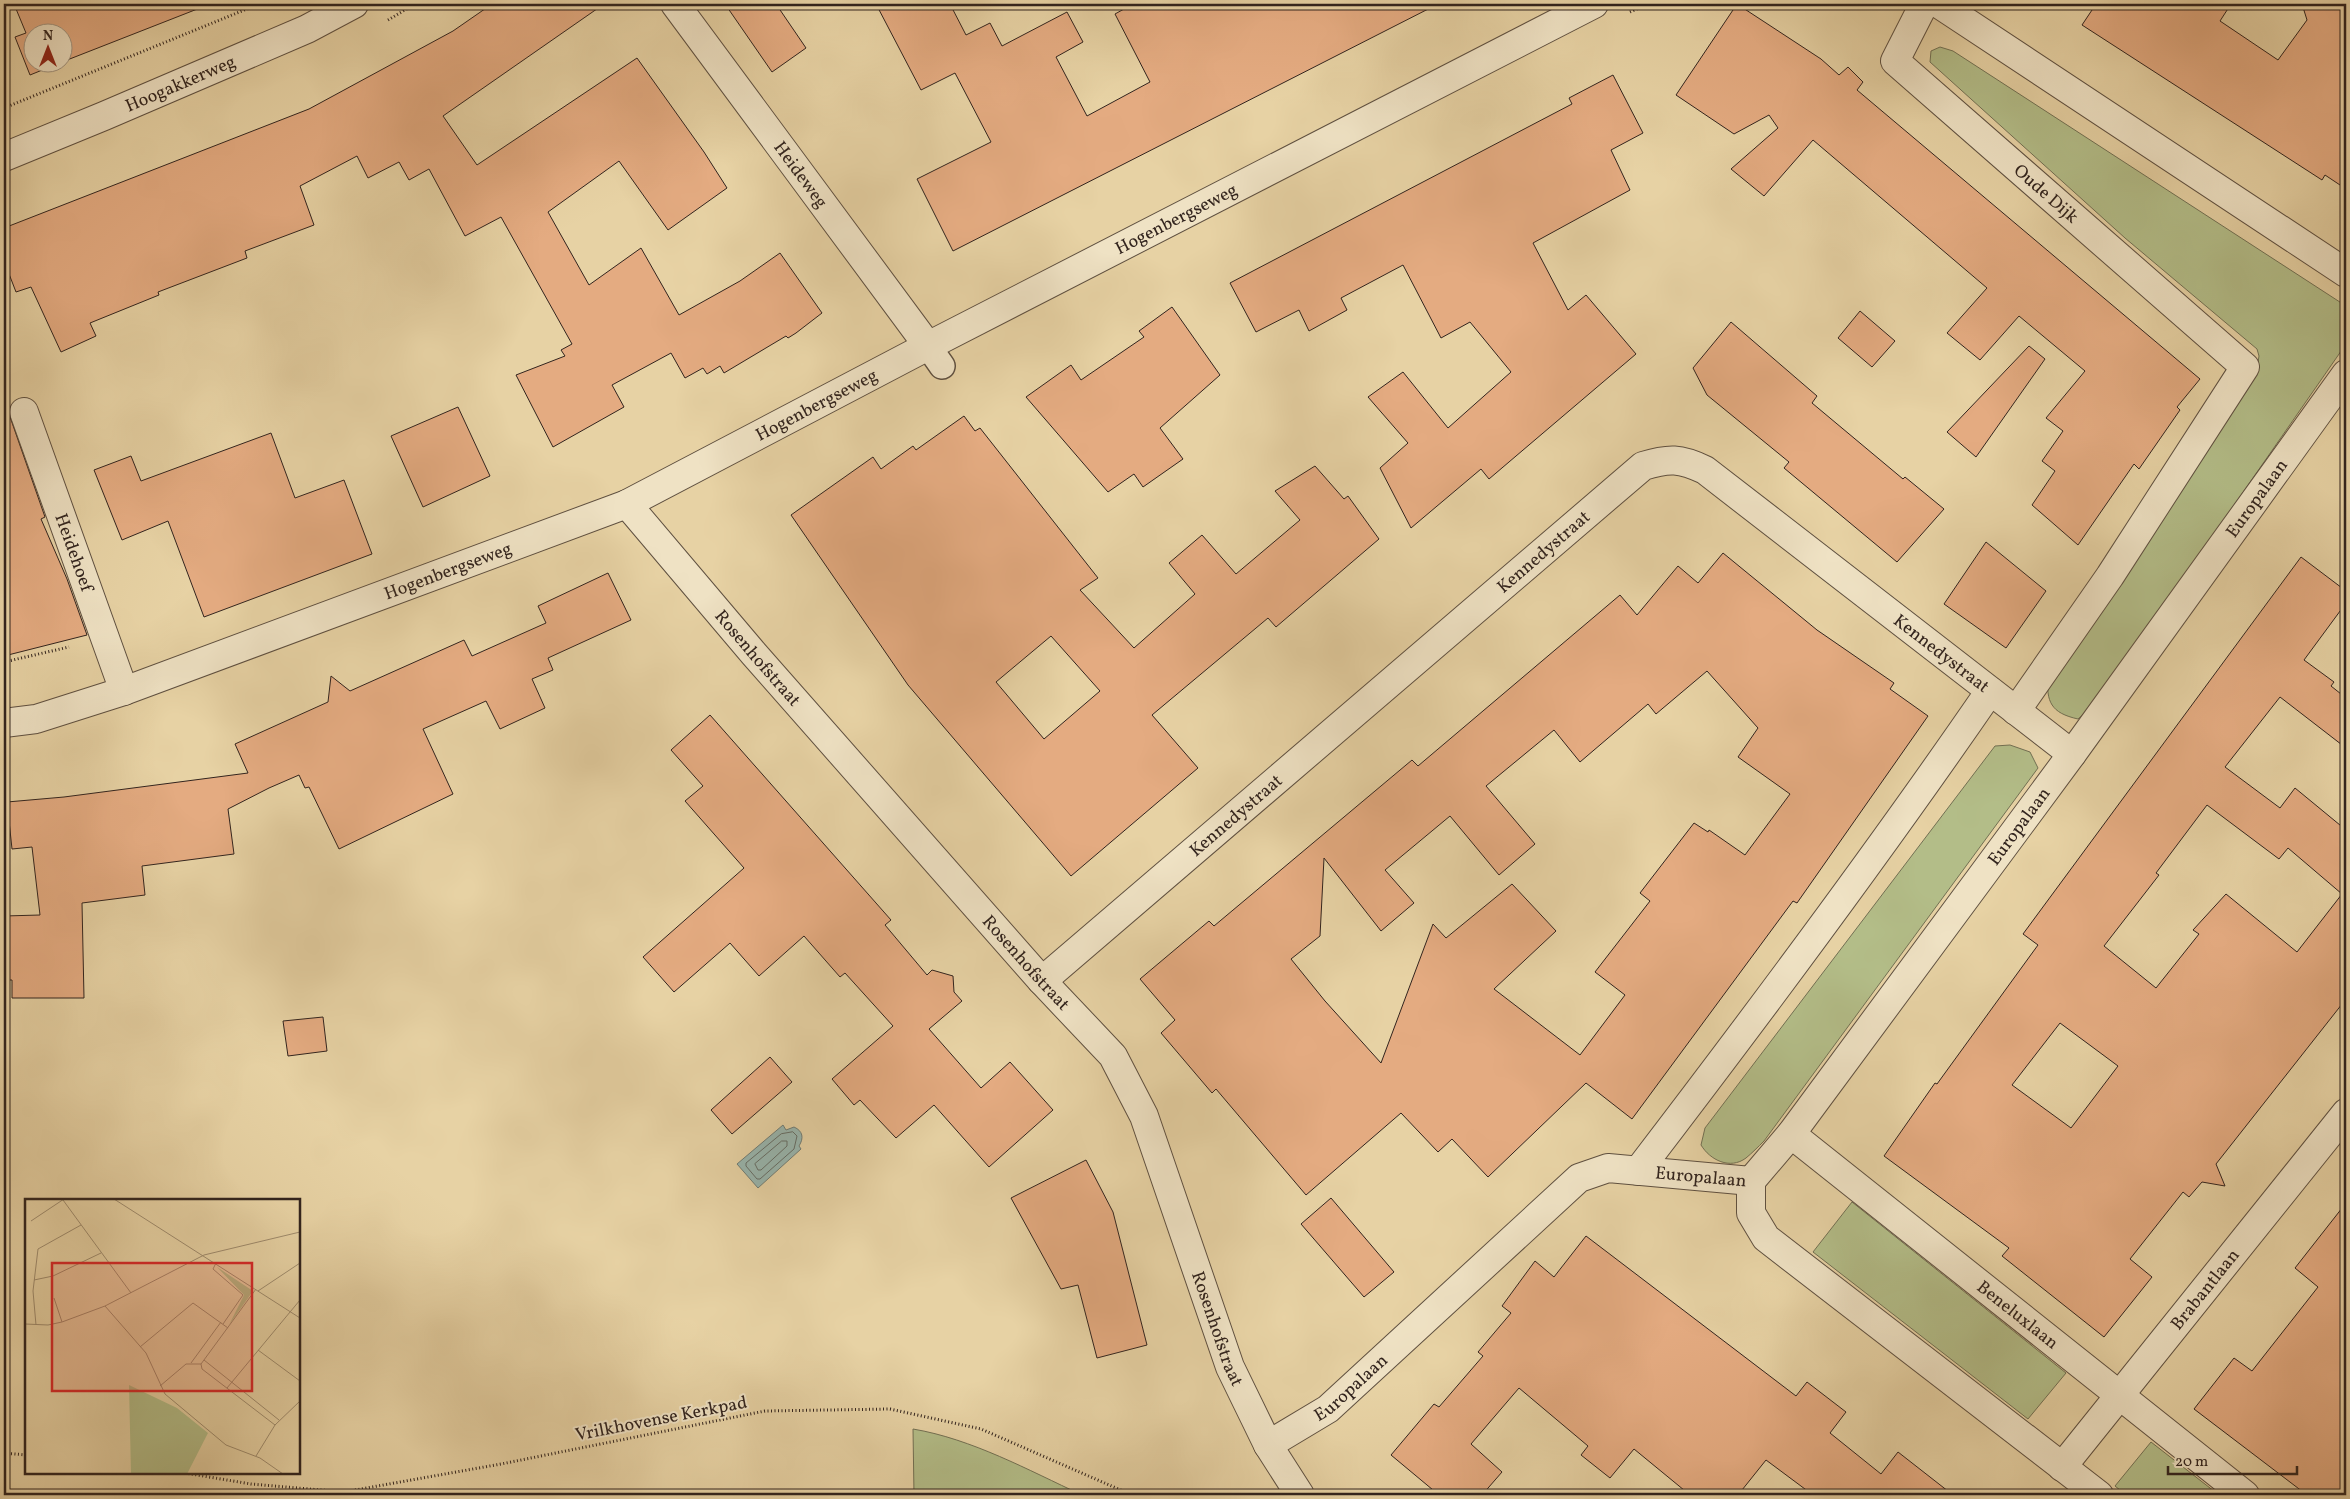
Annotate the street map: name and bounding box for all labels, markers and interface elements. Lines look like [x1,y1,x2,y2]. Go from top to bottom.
north arrow [22,22,72,72]
text: N [43,27,53,46]
street label: Hoogakkerweg [122,50,240,119]
street label: Heideweg [767,137,833,214]
street label: Oude Dijk [2007,159,2083,230]
street label: Hogenbergseweg [1111,178,1242,262]
street label: Hogenbergseweg [752,364,882,448]
street label: Europalaan [2221,454,2295,544]
street label: Kennedystraat [1492,506,1596,600]
street label: Heidehoef [47,510,99,597]
street label: Hogenbergseweg [381,537,516,607]
street label: Rosenhofstraat [708,605,806,713]
street label: Kennedystraat [1887,609,1994,700]
street label: Kennedystraat [1185,769,1289,863]
street label: Europalaan [1983,783,2057,871]
street label: Rosenhofstraat [976,910,1075,1017]
street label: Europalaan [1654,1161,1748,1195]
inset map [25,1199,300,1474]
street label: Brabantlaan [2166,1244,2246,1336]
street label: Rosenhofstraat [1184,1268,1249,1391]
street label: Beneluxlaan [1971,1275,2063,1356]
street label: Europalaan [1310,1349,1394,1429]
street label: Vrilkhovense Kerkpad [573,1391,749,1448]
scale bar [2168,1444,2296,1476]
text: 20 m [2175,1452,2208,1473]

